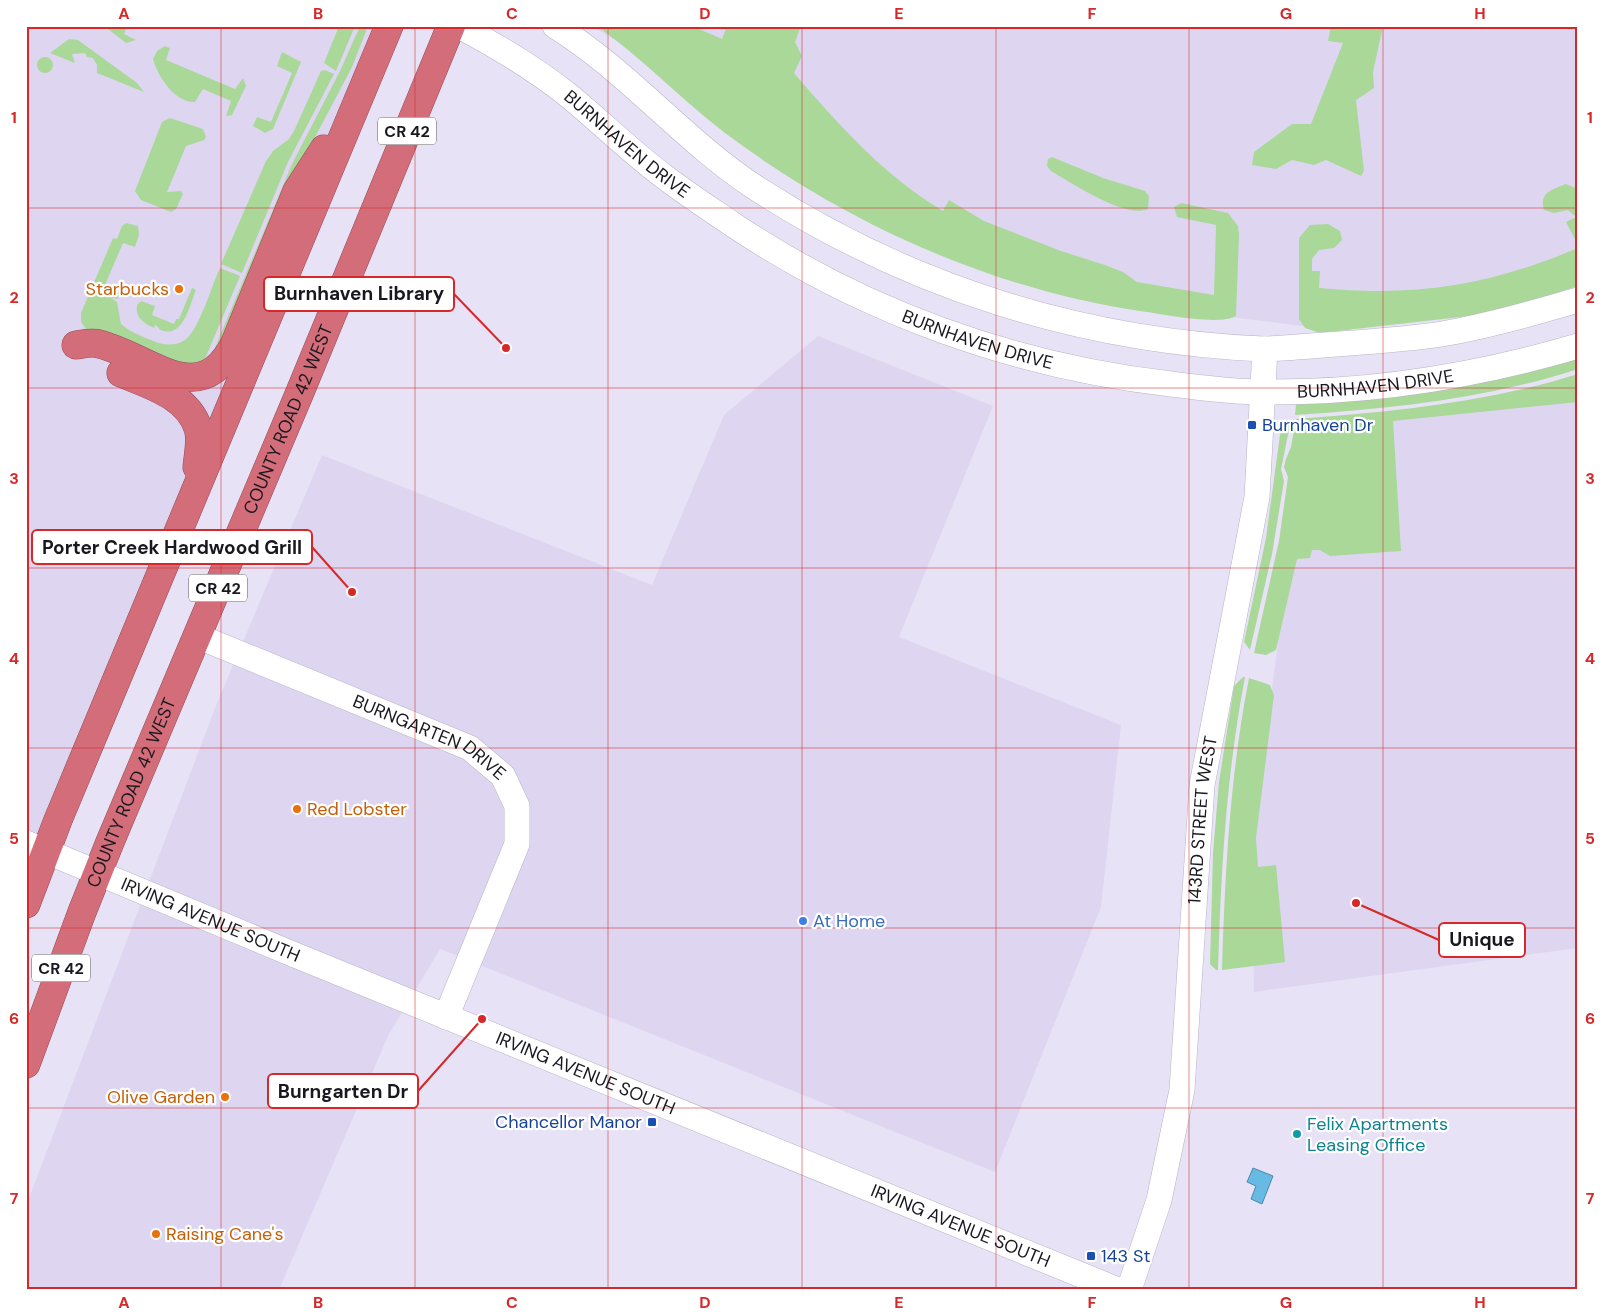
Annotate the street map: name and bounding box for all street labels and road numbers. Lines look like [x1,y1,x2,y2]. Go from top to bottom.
street label: BURNHAVEN DRIVE [559,85,695,204]
road number: CR 42 [378,118,436,144]
street label: BURNHAVEN DRIVE [899,304,1056,375]
street label: COUNTY ROAD 42 WEST [238,321,338,518]
street label: BURNHAVEN DRIVE [1297,364,1456,404]
road number: CR 42 [189,574,247,602]
street label: BURNGARTEN DRIVE [349,689,511,785]
street label: COUNTY ROAD 42 WEST [81,694,181,891]
street label: 143RD STREET WEST [1182,734,1223,905]
street label: IRVING AVENUE SOUTH [117,872,304,968]
road number: CR 42 [32,954,90,981]
street label: IRVING AVENUE SOUTH [492,1026,679,1121]
street label: IRVING AVENUE SOUTH [867,1179,1054,1273]

